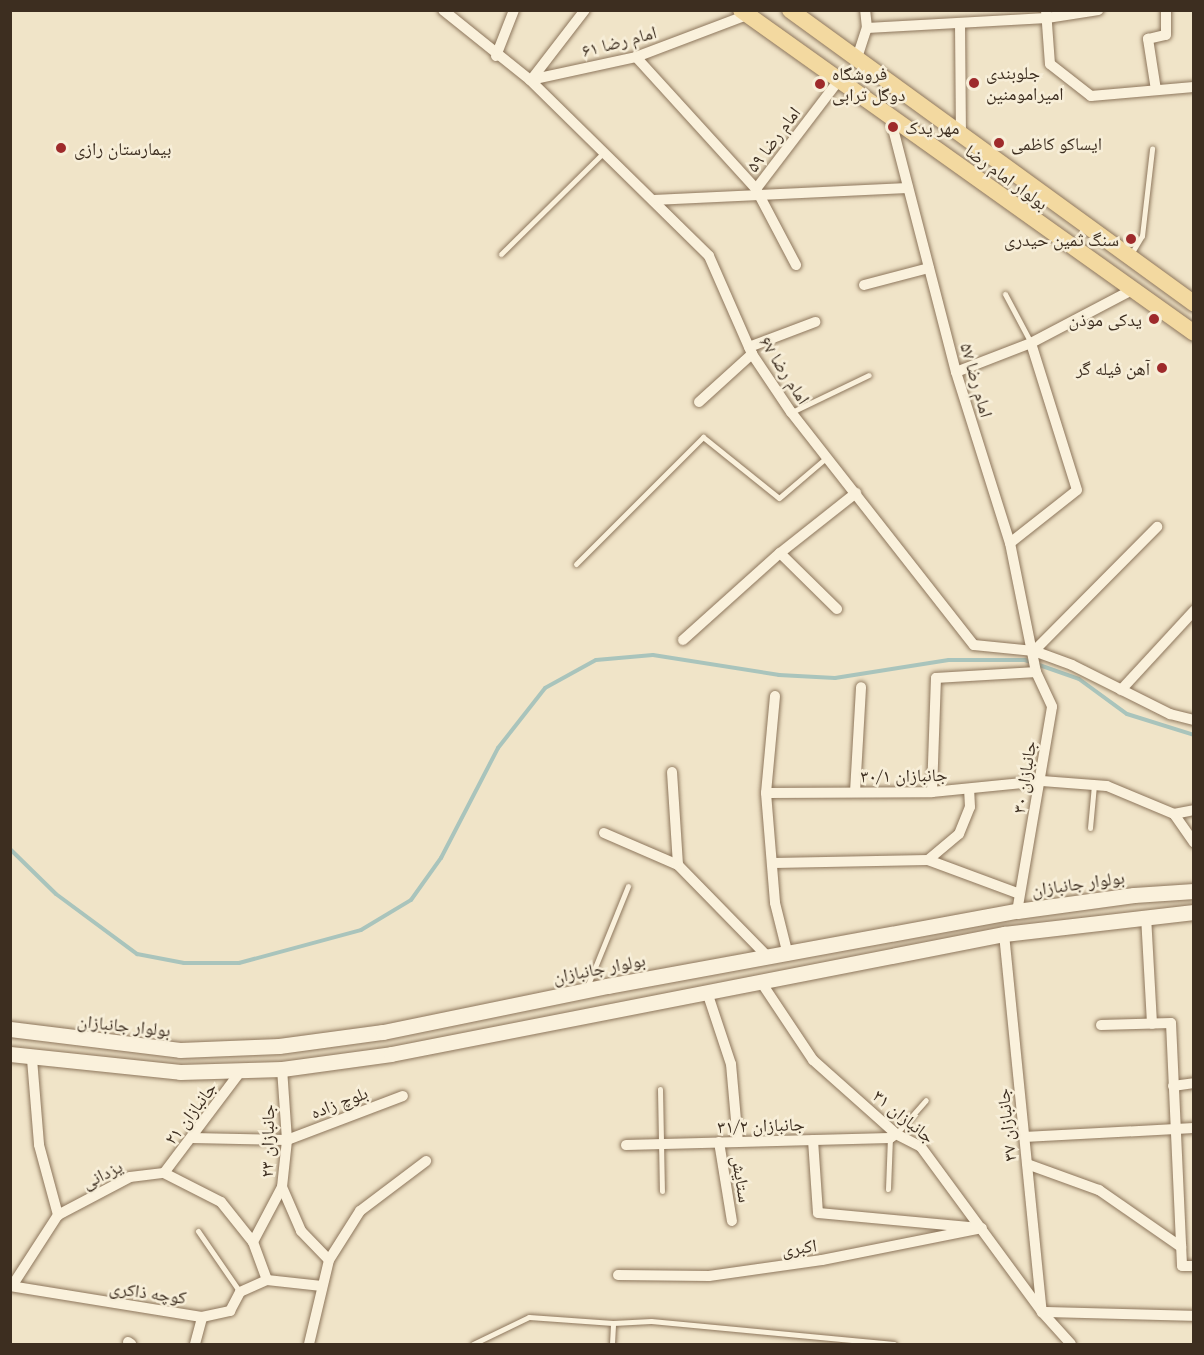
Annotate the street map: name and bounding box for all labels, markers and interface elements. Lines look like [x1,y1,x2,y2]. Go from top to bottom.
street label: امام رضا ۶۱ [579,21,659,61]
place label: جلوبندی امیرامومنین [986,62,1064,104]
place label: فروشگاه دوگل ترابی [832,63,905,106]
marker: جلوبندی امیرامومنین [967,76,981,90]
marker: فروشگاه دوگل ترابی [813,77,827,91]
street label: امام رضا ۵۹ [741,102,805,176]
place label: مهر یدک [905,116,959,138]
marker: مهر یدک [886,120,900,134]
place label: ایساکو کاظمی [1011,132,1102,154]
marker: ایساکو کاظمی [992,136,1006,150]
place label: بیمارستان رازی [74,137,171,159]
marker: بیمارستان رازی [52,139,70,157]
street label: بولوار امام رضا [961,140,1053,214]
place label: سنگ ثمین حیدری [1004,228,1119,250]
marker: سنگ ثمین حیدری [1124,232,1138,246]
place label: یدکی موذن [1068,308,1142,330]
marker: یدکی موذن [1147,312,1161,326]
street label: امام رضا ۶۷ [755,332,815,408]
street label: امام رضا ۵۷ [956,340,998,420]
place label: آهن فیله گر [1076,357,1150,379]
marker: آهن فیله گر [1155,361,1169,375]
street label: جانبازان ۳۰ [1008,739,1040,815]
street label: جانبازان ۳۰/۱ [860,763,948,787]
street label: بولوار جانبازان [1030,866,1126,900]
street label: بولوار جانبازان [551,948,647,988]
street label: بولوار جانبازان [76,1009,172,1041]
street label: جانبازان ۲۱ [159,1077,221,1149]
street label: بلوچ زاده [307,1081,371,1123]
street label: جانبازان ۳۱ [869,1085,939,1147]
street label: جانبازان ۳۷ [991,1088,1021,1162]
street label: جانبازان ۲۳ [256,1104,278,1178]
street label: جانبازان ۳۱/۲ [717,1113,805,1137]
street label: ستایش [728,1154,756,1204]
street label: یزدانی [78,1155,126,1193]
street label: اکبری [780,1234,818,1260]
street label: کوچه ذاکری [108,1276,188,1308]

